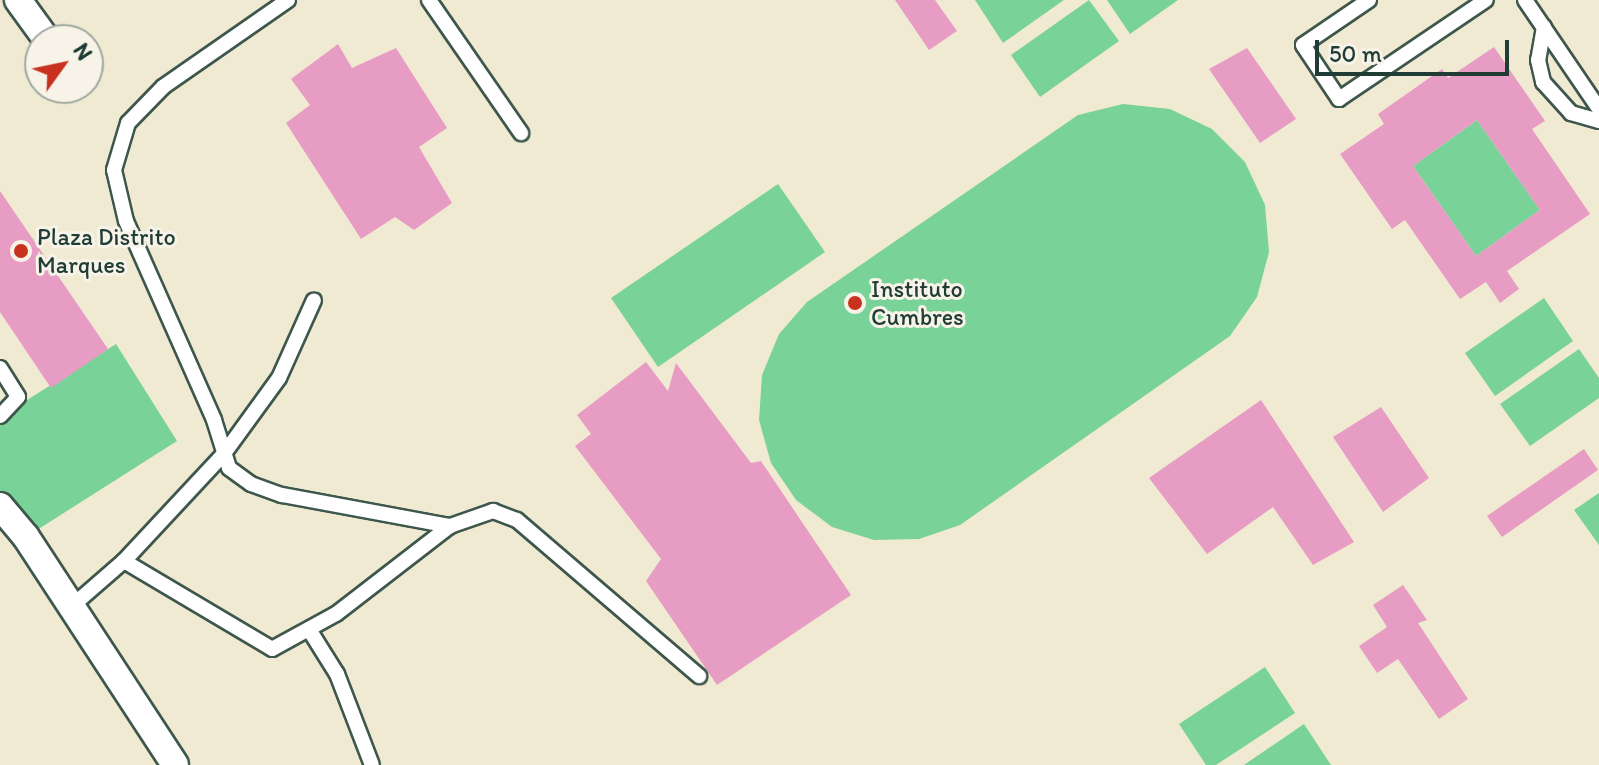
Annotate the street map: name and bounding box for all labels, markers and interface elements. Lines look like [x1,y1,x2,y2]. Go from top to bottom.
north arrow [24,24,104,104]
scale bar [1319,24,1513,74]
text: N [67,38,98,65]
text: 50 m [1329,39,1382,68]
place label: Plaza Distrito Marques [37,223,177,279]
marker: Plaza Distrito Marques [12,242,30,260]
place label: Instituto Cumbres [871,275,964,331]
marker: Instituto Cumbres [846,294,864,312]

